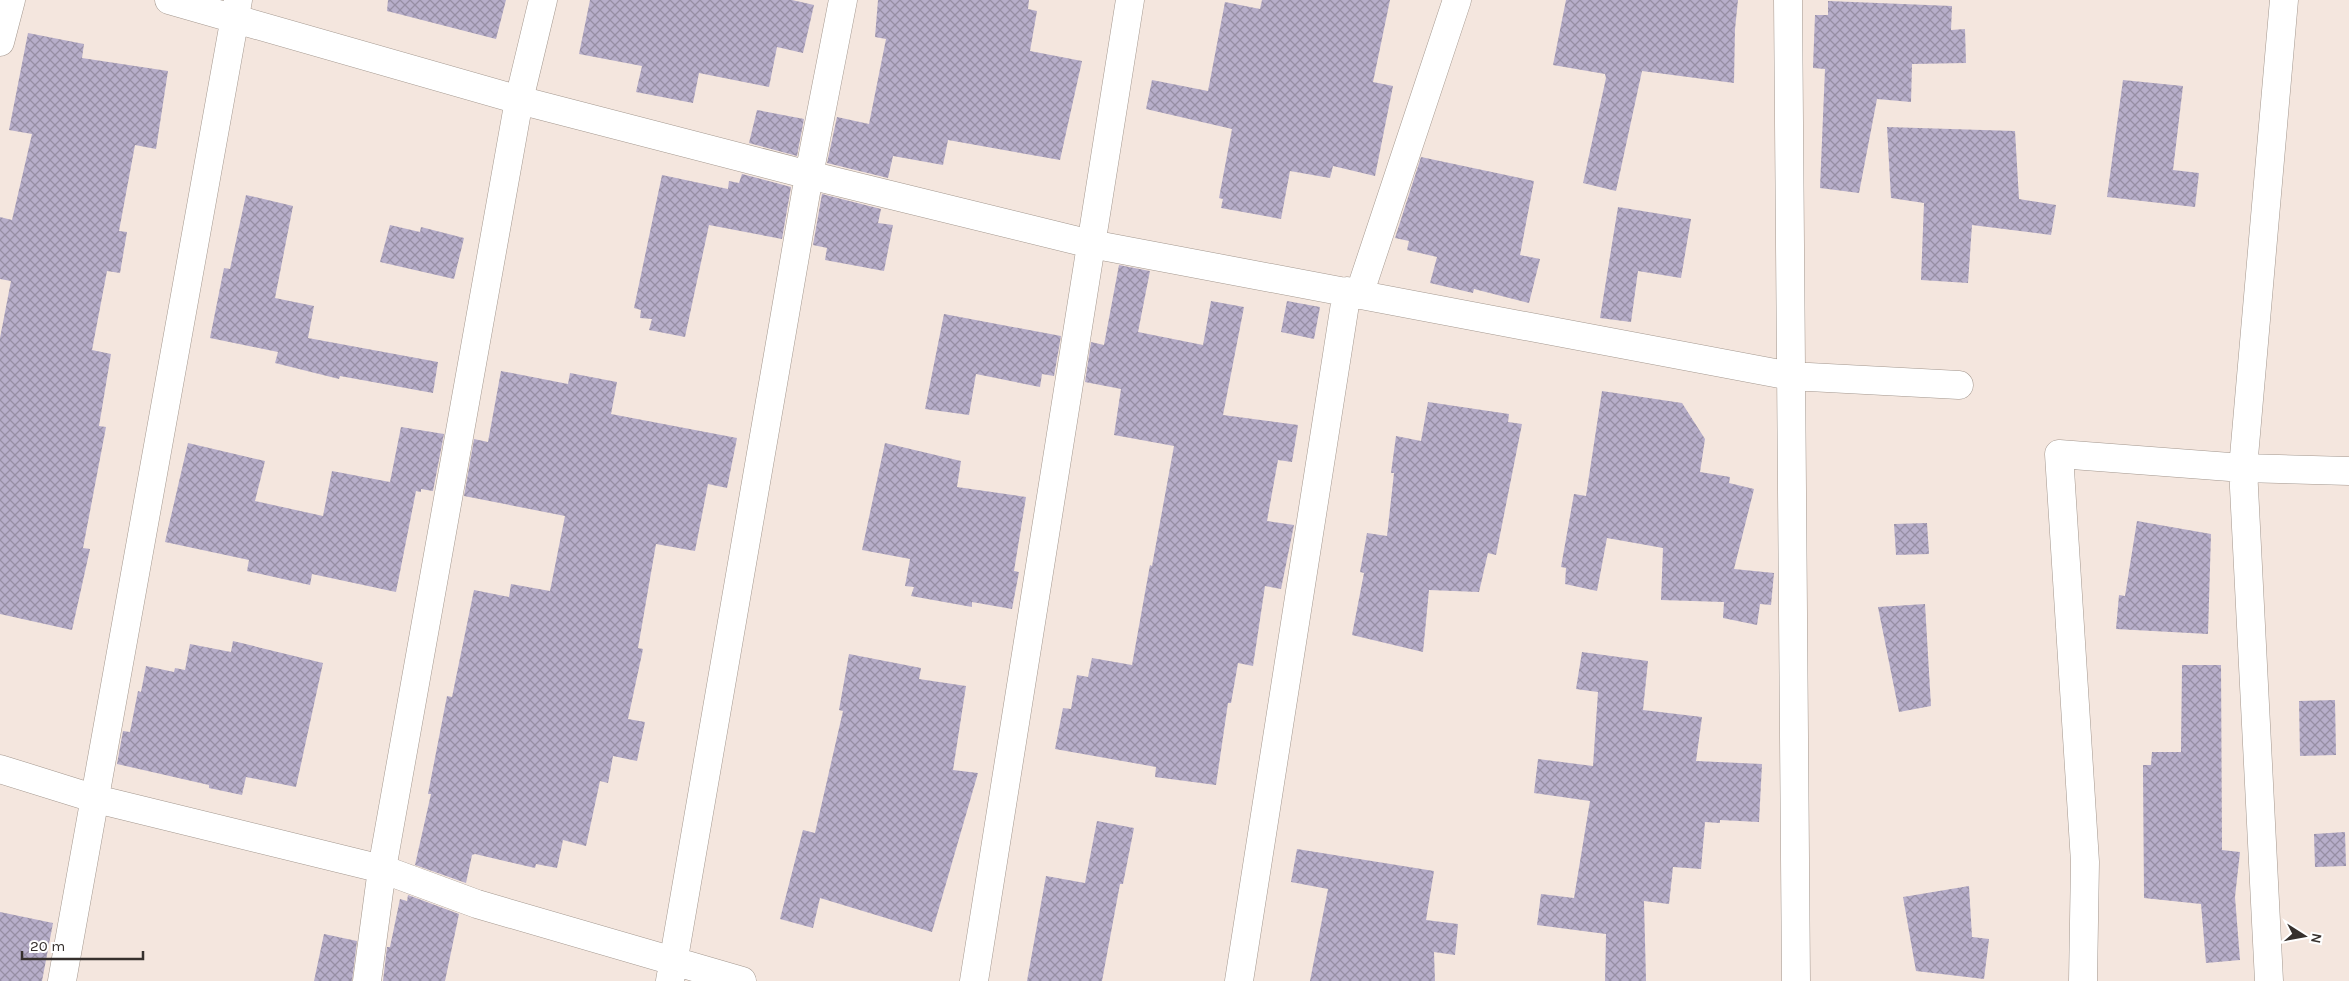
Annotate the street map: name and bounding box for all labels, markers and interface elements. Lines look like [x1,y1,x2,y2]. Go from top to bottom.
north arrow [2279,911,2329,961]
scale bar [22,928,144,960]
text: N [2307,932,2326,945]
text: 20 m [30,937,65,955]

